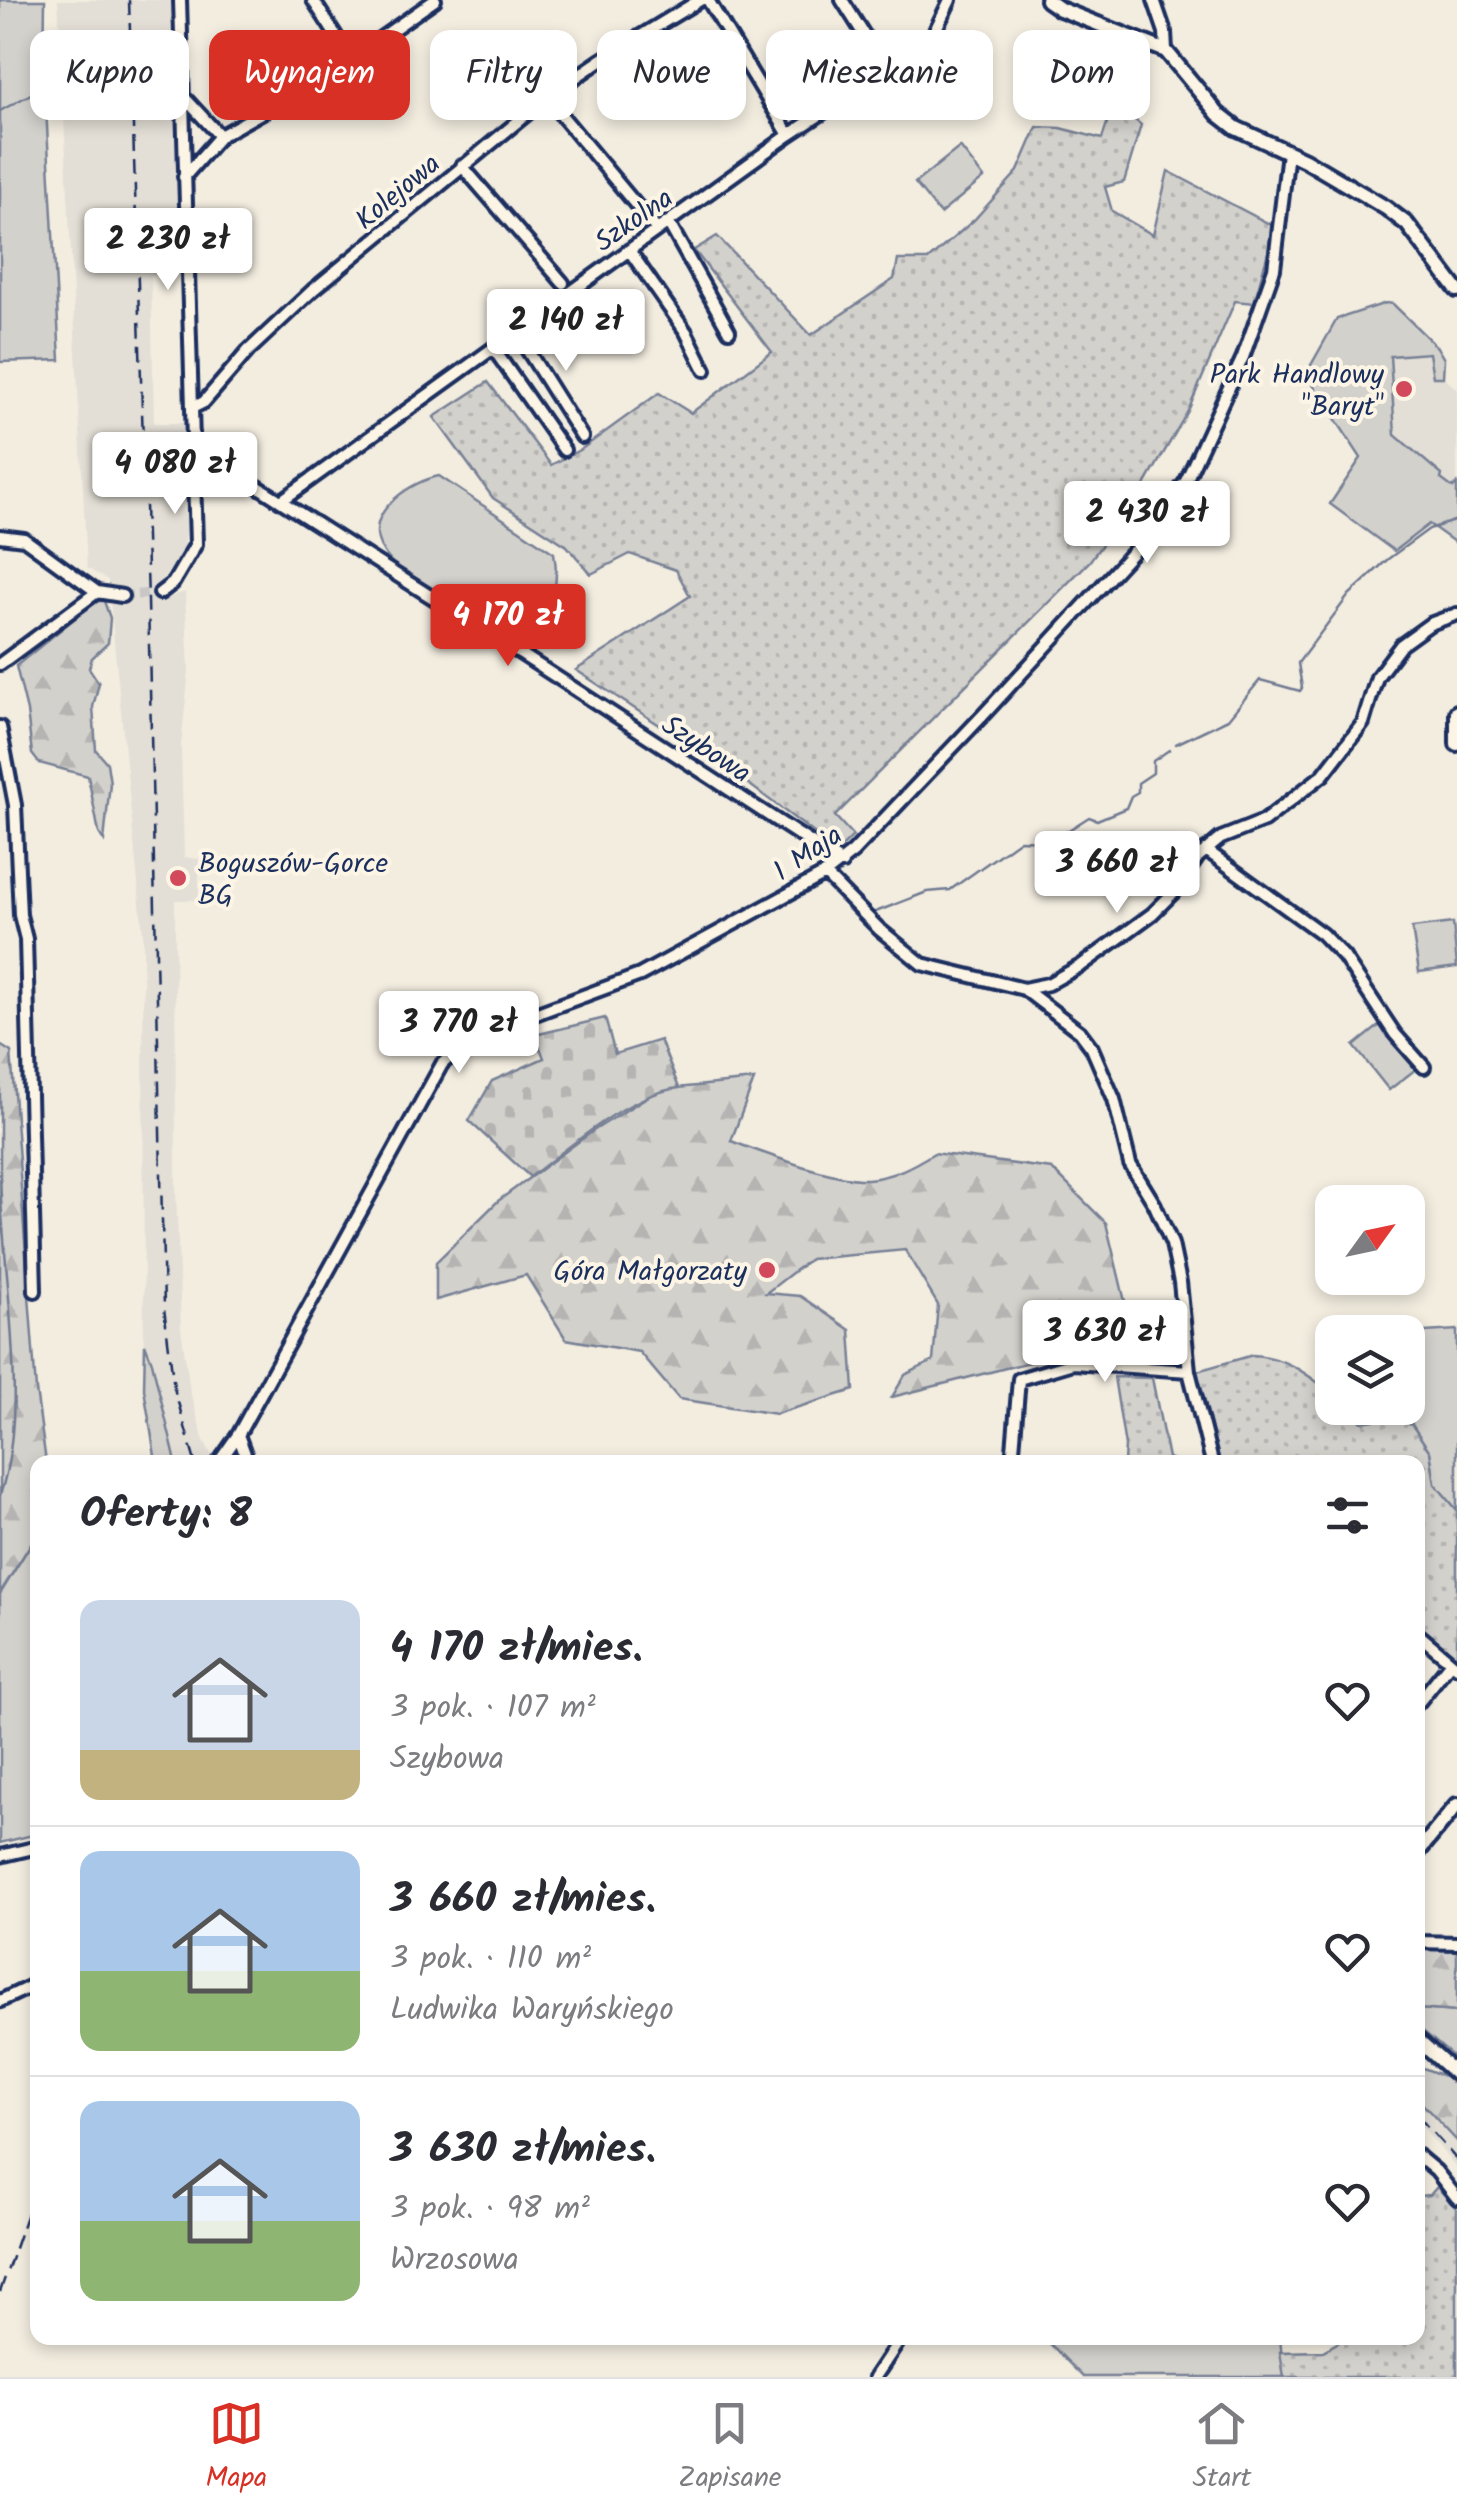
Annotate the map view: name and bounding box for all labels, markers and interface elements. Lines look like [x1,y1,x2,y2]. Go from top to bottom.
chip: Kupno [30,30,189,120]
chip: Wynajem [209,30,410,120]
chip: Filtry [430,30,577,120]
chip: Nowe [597,30,746,120]
chip: Mieszkanie [766,30,993,120]
chip: Dom [1013,30,1150,120]
street label: Kolejowa [346,143,452,242]
street label: Szkolna [586,177,683,265]
pin: 2 230 zł [65,208,271,293]
text: 2 230 zł [106,215,230,266]
pin: 2 140 zł [463,289,669,374]
text: 2 140 zł [509,296,623,347]
place label: Park Handlowy "Baryt" [1210,353,1385,430]
marker: Park Handlowy "Baryt" [1393,378,1415,400]
pin: 4 080 zł [72,432,278,517]
text: 4 080 zł [114,439,236,490]
pin: 2 430 zł [1044,481,1250,566]
text: 2 430 zł [1086,488,1208,539]
pin: 4 170 zł [405,584,611,669]
text: 4 170 zł [453,591,563,642]
street label: Szybowa [652,704,760,796]
street label: 1 Maja [765,814,852,894]
pin: 3 660 zł [1014,831,1220,916]
text: 3 660 zł [1057,838,1177,889]
place label: Boguszów-Gorce BG [198,842,388,919]
marker: Boguszów-Gorce BG [167,867,189,889]
pin: 3 770 zł [356,991,562,1076]
text: 3 770 zł [401,998,517,1049]
north arrow [1315,1185,1425,1295]
map controls [1315,1185,1425,1425]
place label: Góra Małgorzaty [554,1250,748,1295]
marker: Góra Małgorzaty [756,1259,778,1281]
pin: 3 630 zł [1002,1300,1208,1385]
text: 3 630 zł [1044,1307,1166,1358]
button: layers [1315,1315,1425,1425]
text: Oferty: 8 [80,1482,252,1549]
icon: filters [1320,1488,1375,1543]
text: 4 170 zł/mies. [390,1616,643,1683]
icon: home [160,1640,280,1760]
icon: heart [1320,1673,1375,1728]
text: 3 pok. · 107 m² [390,1683,596,1734]
text: Szybowa [390,1734,504,1785]
text: 3 660 zł/mies. [390,1867,656,1934]
icon: home [160,1891,280,2011]
icon: heart [1320,1924,1375,1979]
text: 3 pok. · 110 m² [390,1934,591,1985]
text: Ludwika Waryńskiego [390,1985,674,2036]
text: 3 630 zł/mies. [390,2117,656,2184]
icon: home [160,2141,280,2261]
icon: heart [1320,2174,1375,2229]
text: 3 pok. · 98 m² [390,2184,590,2235]
text: Wrzosowa [390,2235,519,2286]
tab: Mapa [206,2396,267,2501]
tab: Zapisane [678,2396,781,2501]
tab: Start [1192,2396,1251,2501]

